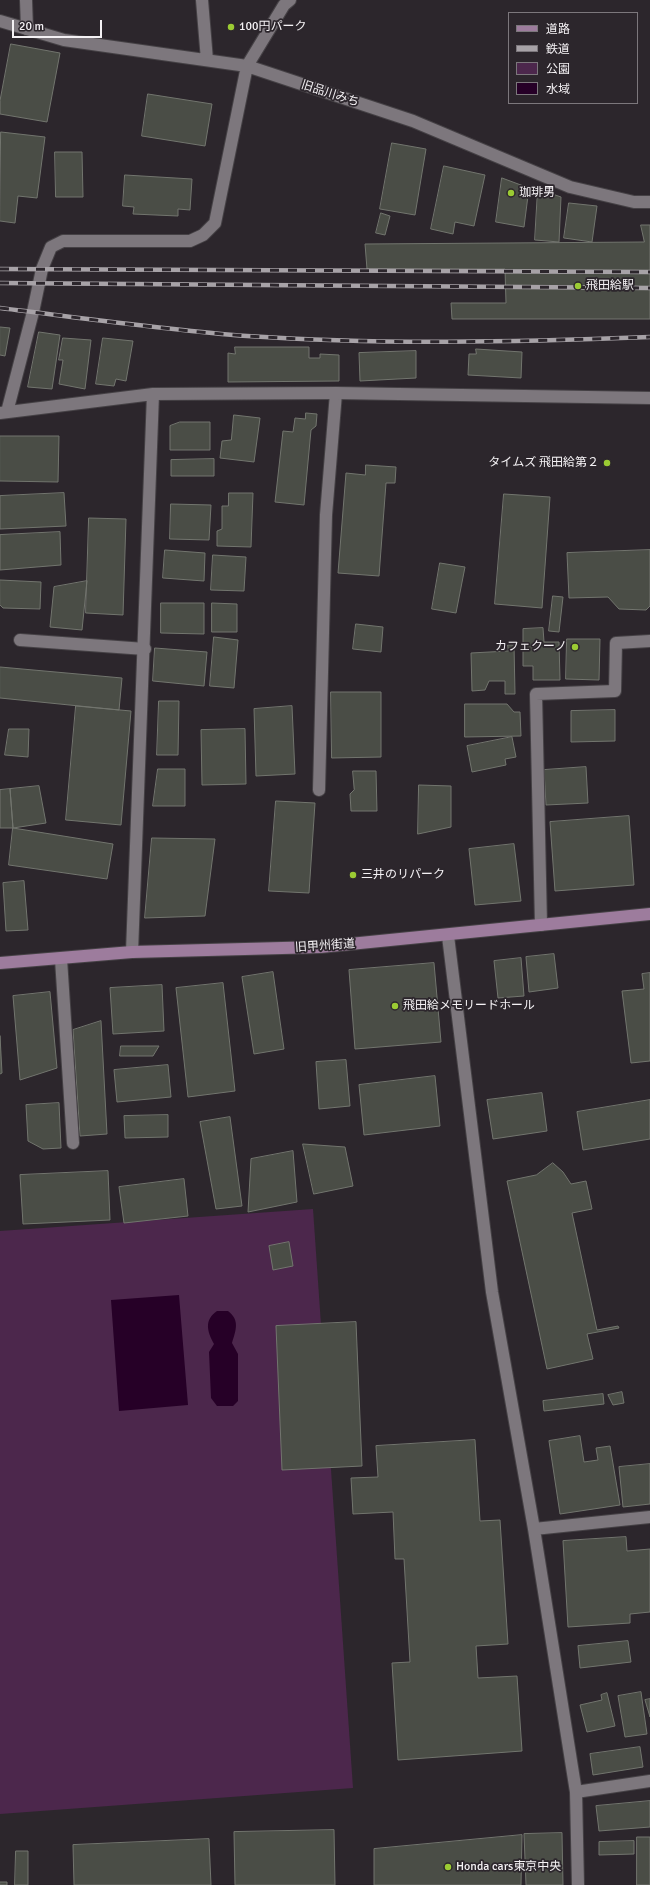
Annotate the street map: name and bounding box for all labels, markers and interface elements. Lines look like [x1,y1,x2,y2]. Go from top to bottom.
scale bar [14,12,104,38]
legend [508,12,638,104]
text: 20 m [19,19,44,34]
place label: 100円パーク [239,20,306,34]
marker: 100円パーク [226,22,236,32]
text: 道路 [546,22,570,37]
text: 鉄道 [546,42,570,57]
text: 公園 [546,62,570,77]
street label: 旧品川みち [299,78,361,110]
text: 水域 [546,82,570,97]
place label: 珈琲男 [519,186,555,200]
marker: 珈琲男 [506,188,516,198]
place label: 飛田給駅 [586,279,634,293]
marker: 飛田給駅 [573,281,583,291]
place label: タイムズ 飛田給第２ [488,456,599,470]
marker: タイムズ 飛田給第２ [602,458,612,468]
place label: カフェクーノ [495,640,567,654]
marker: カフェクーノ [570,642,580,652]
place label: 三井のリパーク [361,868,445,882]
marker: 三井のリパーク [348,870,358,880]
street label: 旧甲州街道 [295,937,355,955]
place label: 飛田給メモリードホール [403,999,535,1013]
marker: 飛田給メモリードホール [390,1001,400,1011]
place label: Honda cars東京中央 [456,1860,561,1874]
marker: Honda cars東京中央 [443,1862,453,1872]

